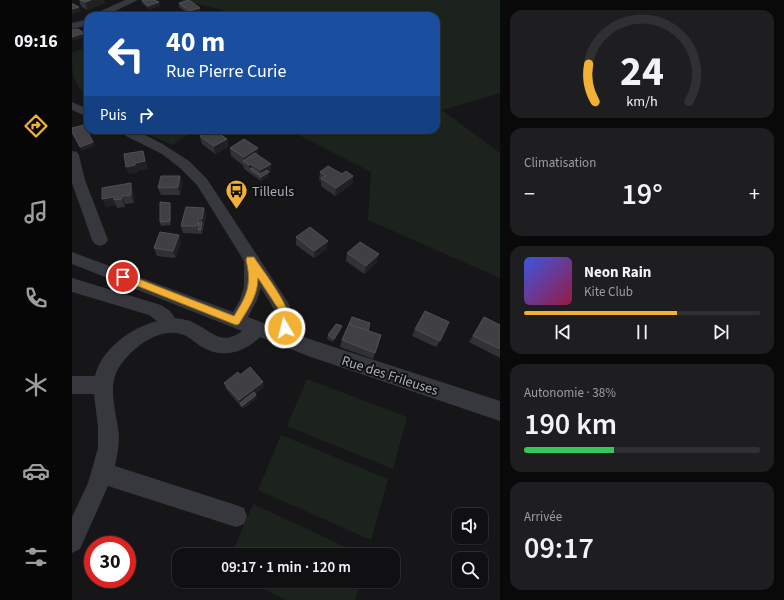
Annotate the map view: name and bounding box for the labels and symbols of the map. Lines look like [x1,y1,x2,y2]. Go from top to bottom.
bus stop icon: Tilleuls [223,178,249,211]
place label: Tilleuls [252,182,294,202]
pin [106,260,140,294]
position arrow [264,307,306,349]
street label: Rue des Frileuses [339,351,441,401]
speed limit sign: 30 [84,536,136,588]

